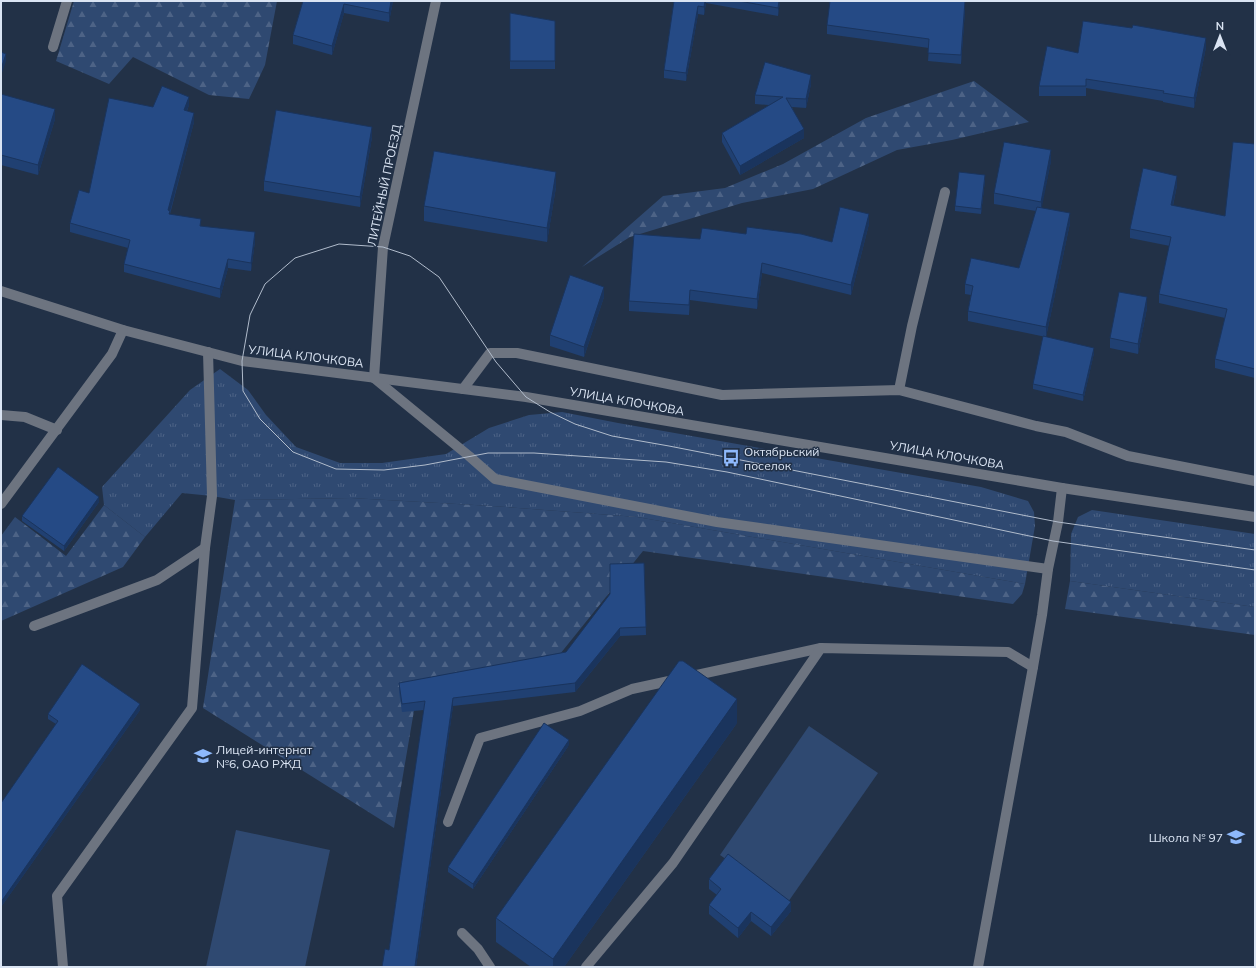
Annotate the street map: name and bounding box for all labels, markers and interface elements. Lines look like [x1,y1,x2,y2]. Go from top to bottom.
north arrow [1200,16,1240,56]
text: N [1216,19,1224,33]
street label: ЛИТЕЙНЫЙ ПРОЕЗД [364,123,404,247]
street label: УЛИЦА КЛОЧКОВА [246,341,365,371]
street label: УЛИЦА КЛОЧКОВА [567,383,686,419]
street label: УЛИЦА КЛОЧКОВА [887,437,1006,473]
place label: Октябрьский поселок [744,444,819,473]
bus stop icon: Октябрьский поселок [721,448,741,468]
place label: Лицей-интернат №6, ОАО РЖД [216,742,313,771]
school or university icon: Лицей-интернат №6, ОАО РЖД [193,746,213,766]
school or university icon: Школа № 97 [1226,827,1246,847]
place label: Школа № 97 [1149,830,1223,845]

